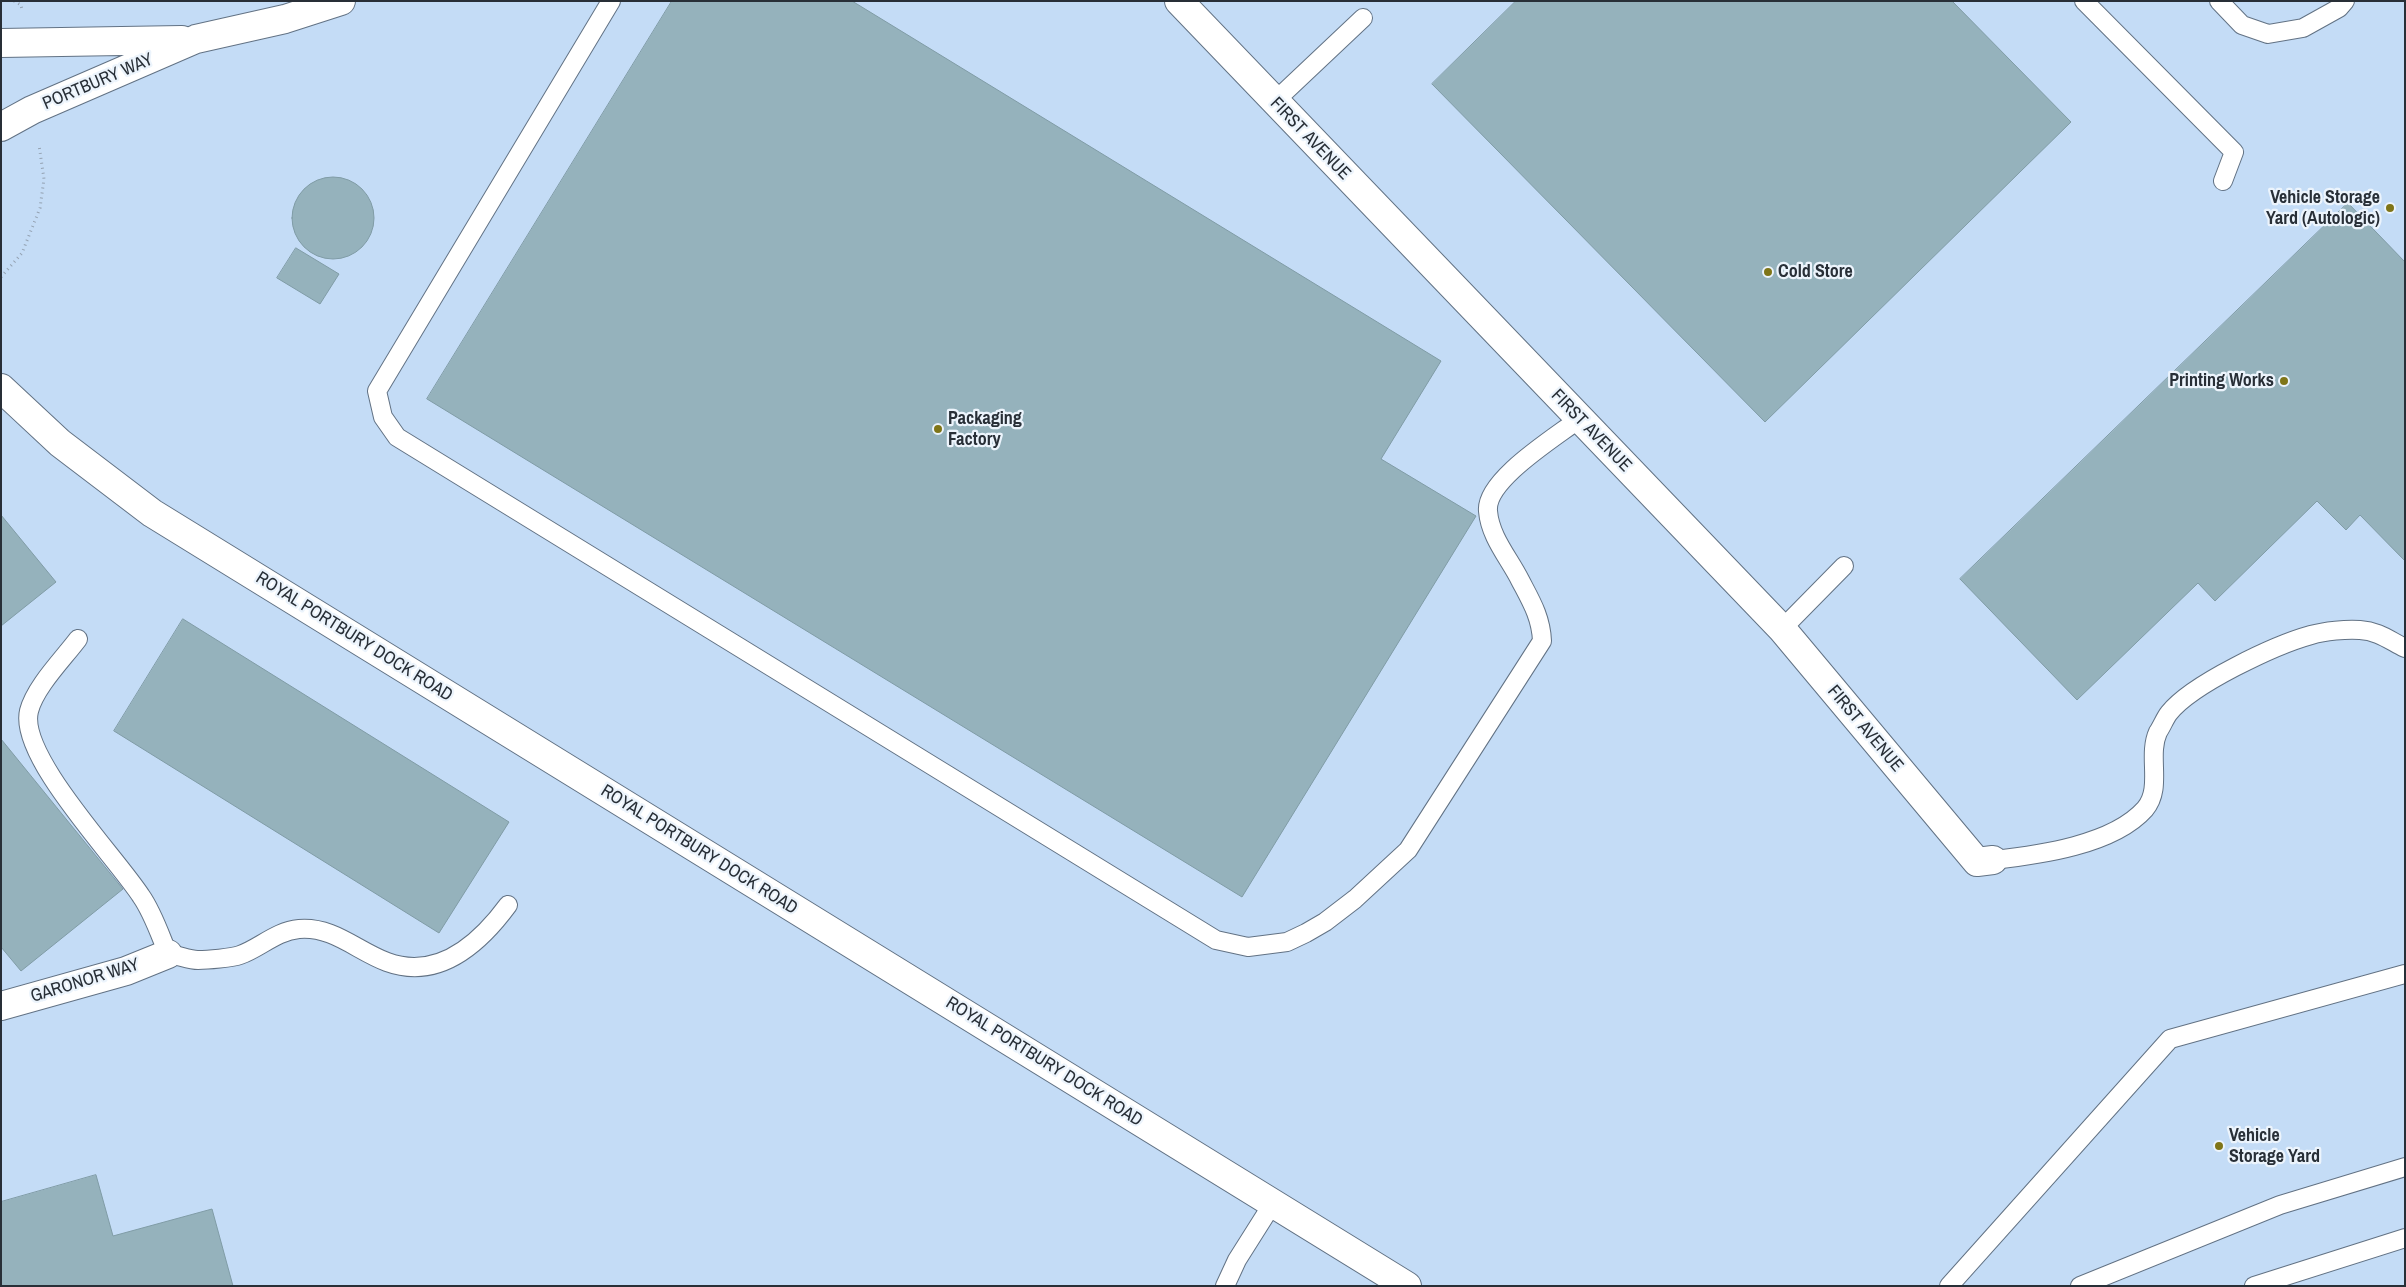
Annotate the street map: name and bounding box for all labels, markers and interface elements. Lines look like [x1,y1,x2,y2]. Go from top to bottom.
street label: PORTBURY WAY [40,49,156,115]
street label: FIRST AVENUE [1265,93,1355,185]
place label: Vehicle Storage Yard (Autologic) [2266,187,2380,230]
marker: Vehicle Storage Yard (Autologic) [2384,202,2396,214]
place label: Cold Store [1778,261,1853,283]
marker: Cold Store [1762,266,1774,278]
place label: Printing Works [2169,370,2274,392]
marker: Printing Works [2278,375,2290,387]
street label: FIRST AVENUE [1546,385,1636,477]
place label: Packaging Factory [948,408,1022,450]
marker: Packaging Factory [932,423,944,435]
street label: ROYAL PORTBURY DOCK ROAD [252,567,456,707]
street label: FIRST AVENUE [1823,681,1907,777]
street label: ROYAL PORTBURY DOCK ROAD [597,780,801,920]
street label: GARONOR WAY [28,954,142,1008]
street label: ROYAL PORTBURY DOCK ROAD [942,992,1146,1132]
place label: Vehicle Storage Yard [2229,1125,2320,1168]
marker: Vehicle Storage Yard [2213,1140,2225,1152]

